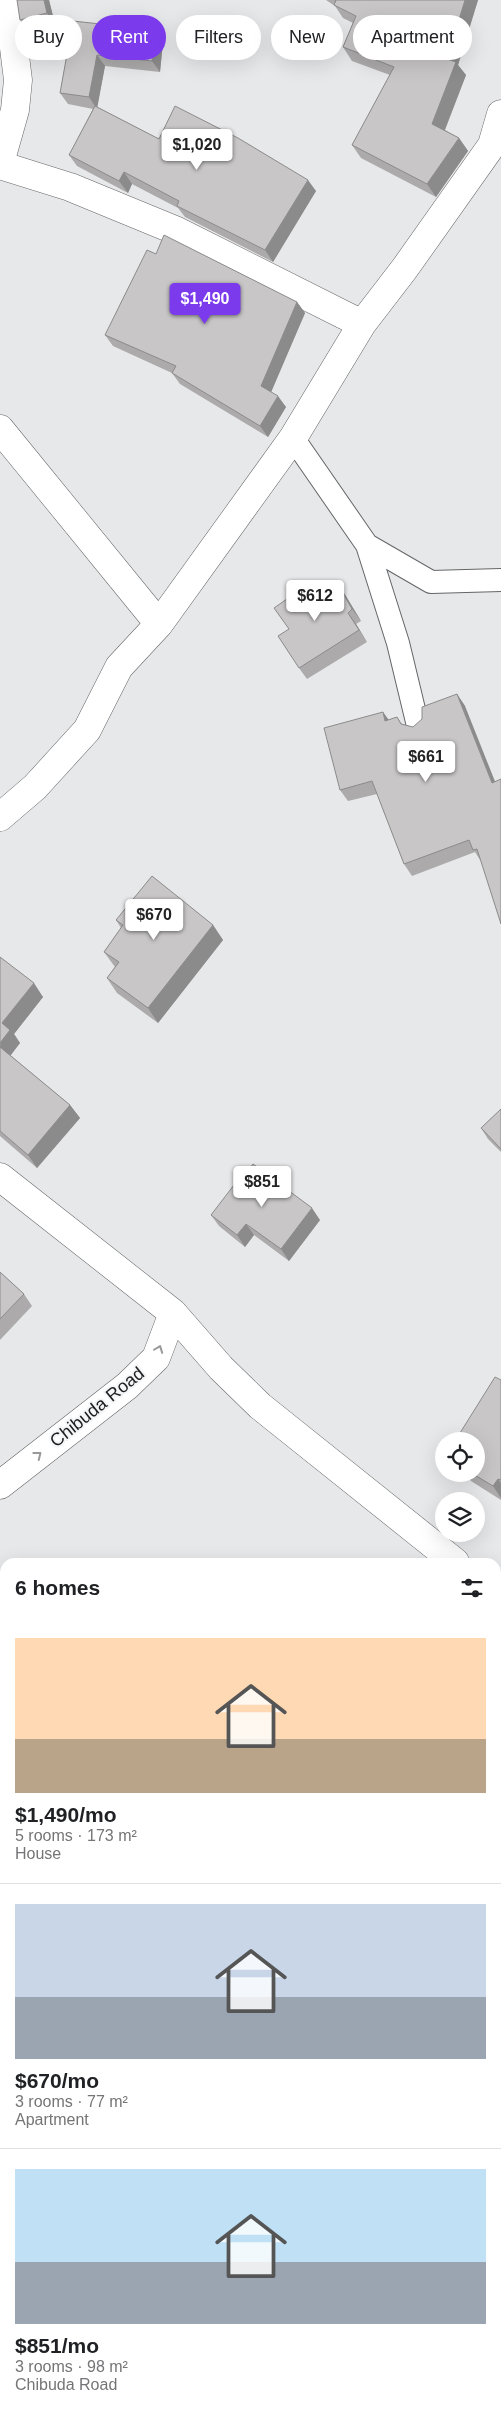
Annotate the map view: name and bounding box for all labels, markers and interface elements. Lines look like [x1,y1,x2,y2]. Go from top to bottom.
chip: Buy [15,15,82,60]
chip: Rent [92,15,166,60]
chip: Filters [176,15,261,60]
chip: New [271,15,343,60]
chip: Apartment [353,15,472,60]
pin: $1,020 [156,128,238,171]
text: $1,020 [173,136,221,153]
pin: $1,490 [164,282,246,325]
text: $1,490 [181,290,229,307]
pin: $612 [285,580,345,622]
text: $612 [297,587,333,604]
pin: $661 [396,740,456,783]
text: $661 [408,748,444,765]
pin: $670 [124,898,184,941]
text: $670 [136,906,172,923]
pin: $851 [232,1166,292,1208]
text: $851 [244,1173,280,1190]
one-way arrow [153,1345,163,1353]
street label: Chibuda Road [46,1363,148,1451]
map controls [435,1432,485,1542]
button: locate [435,1432,485,1482]
one-way arrow [33,1452,42,1461]
button: layers [435,1492,485,1542]
icon: filters [458,1574,486,1602]
text: 6 homes [15,1576,100,1599]
icon: home [206,1671,296,1761]
text: $1,490/mo [15,1803,117,1826]
text: 5 rooms · 173 m² [15,1827,137,1844]
text: House [15,1845,61,1862]
icon: home [206,1936,296,2026]
text: $670/mo [15,2069,99,2092]
text: 3 rooms · 77 m² [15,2093,128,2110]
text: Apartment [15,2111,89,2128]
icon: home [206,2201,296,2291]
text: $851/mo [15,2334,99,2357]
text: 3 rooms · 98 m² [15,2358,128,2375]
text: Chibuda Road [15,2376,117,2393]

